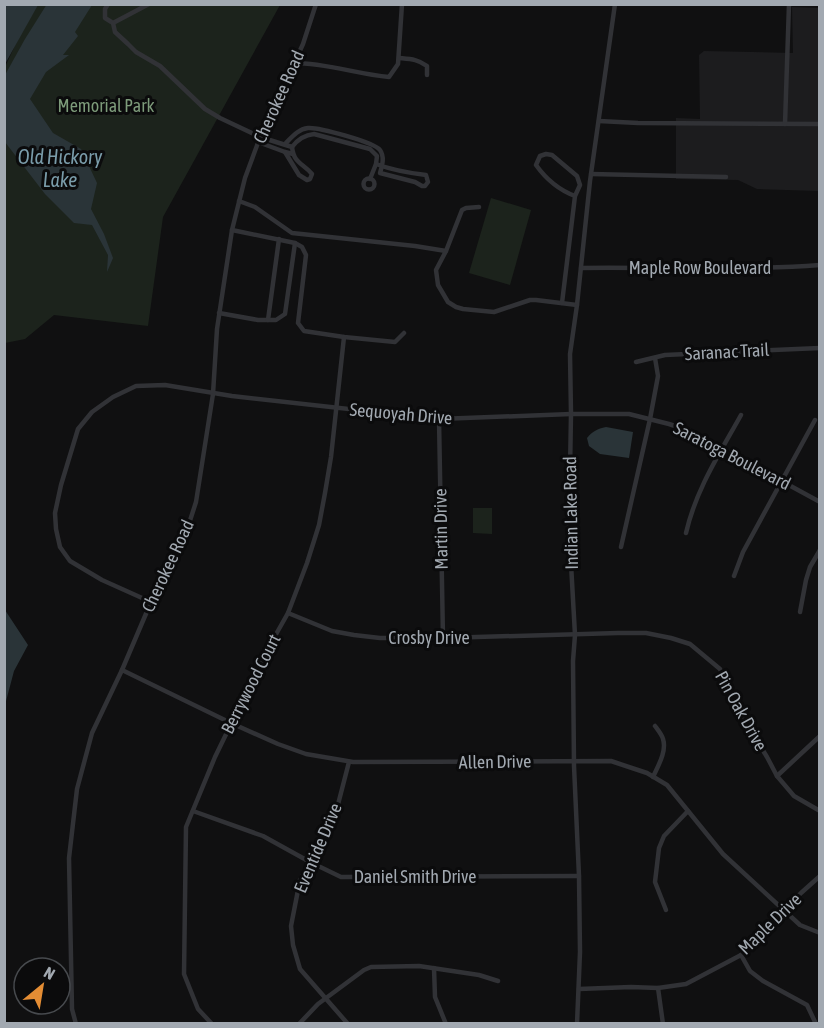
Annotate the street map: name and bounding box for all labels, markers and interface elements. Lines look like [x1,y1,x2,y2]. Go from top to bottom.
street label: Cherokee Road [249,47,308,146]
park label: Memorial Park [58,95,154,116]
water label: Old Hickory Lake [18,145,103,191]
street label: Maple Row Boulevard [629,257,771,278]
street label: Saranac Trail [684,339,770,364]
street label: Sequoyah Drive [349,399,453,428]
street label: Saratoga Boulevard [670,417,794,494]
street label: Indian Lake Road [559,456,582,570]
street label: Martin Drive [429,488,452,570]
street label: Cherokee Road [137,516,198,615]
street label: Crosby Drive [388,627,470,648]
street label: Berrywood Court [217,631,285,737]
street label: Pin Oak Drive [711,667,772,754]
street label: Allen Drive [459,750,531,773]
street label: Eventide Drive [289,800,346,896]
street label: Daniel Smith Drive [354,866,476,887]
street label: Maple Drive [734,889,805,959]
north arrow [12,956,72,1016]
text: N [41,963,58,983]

